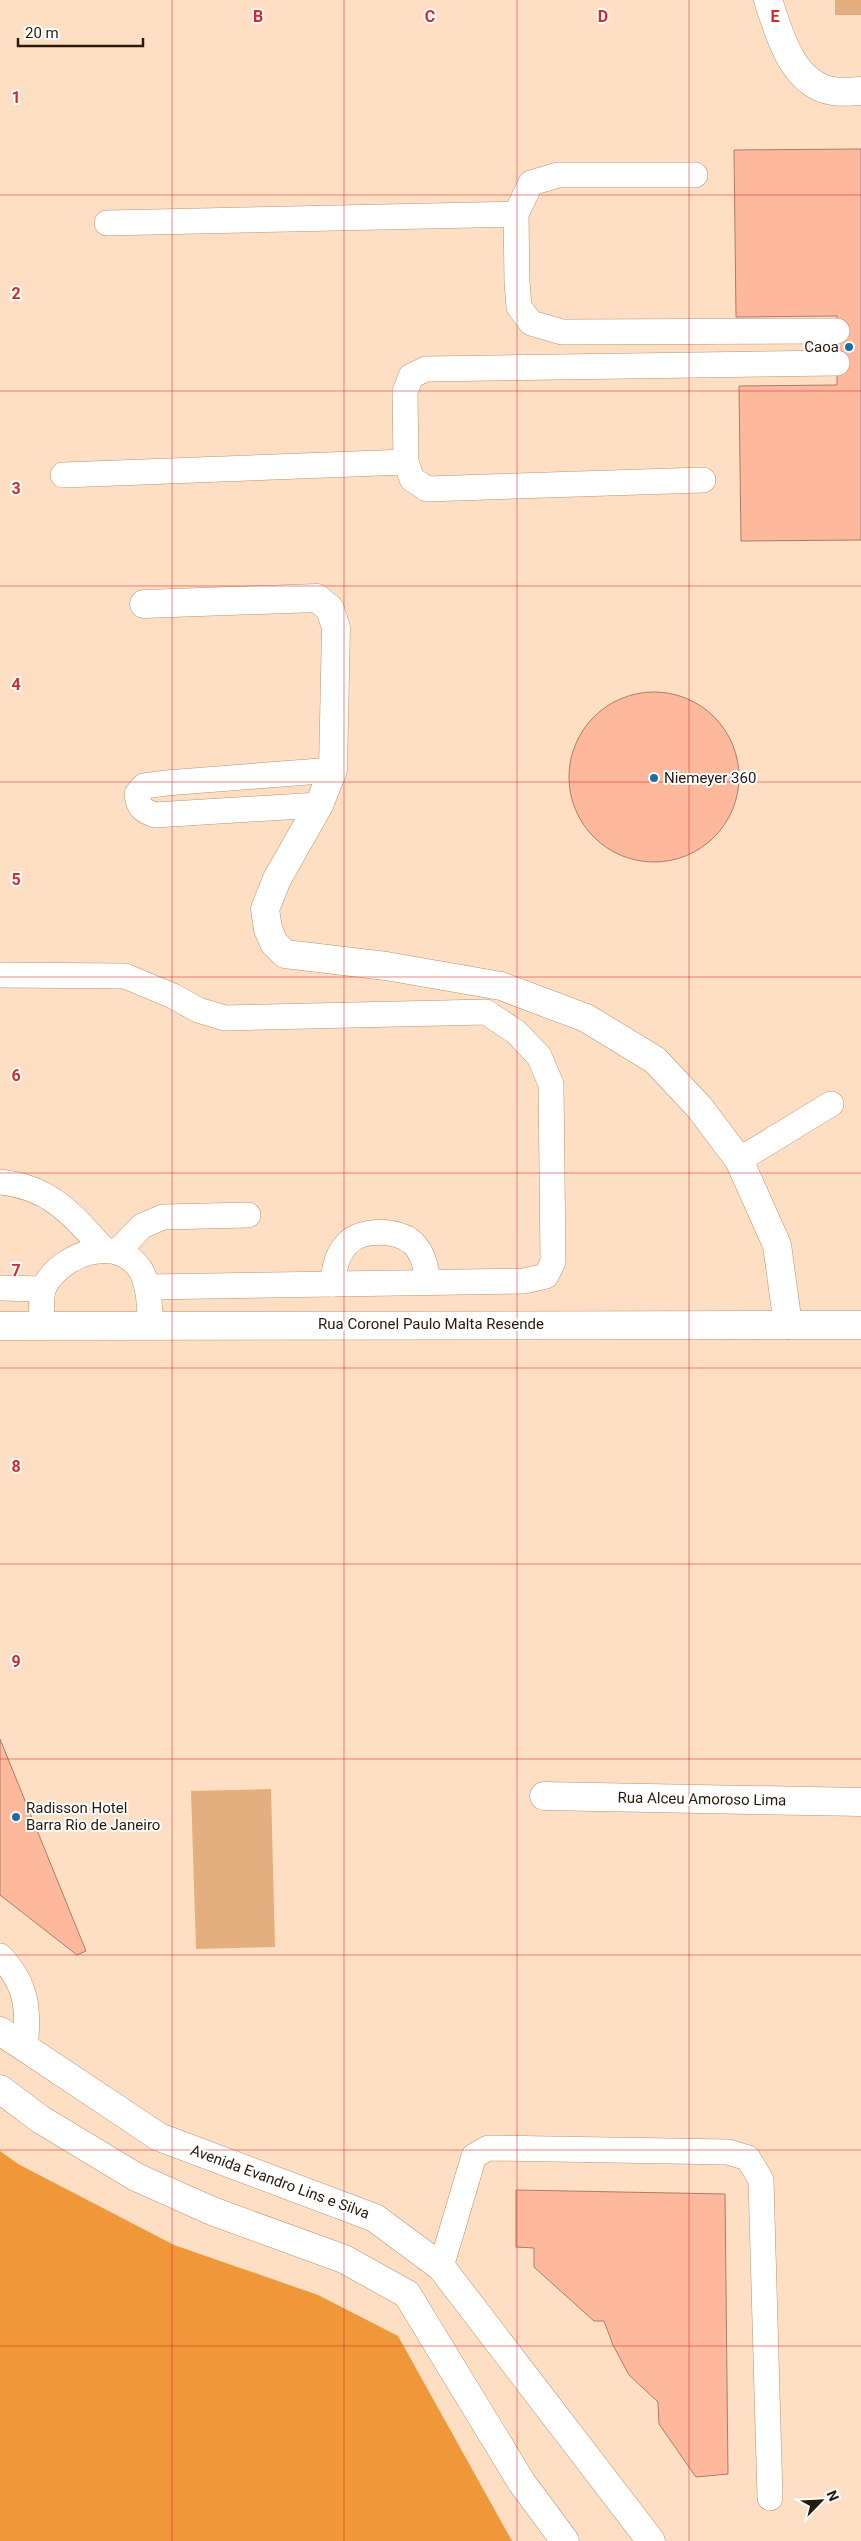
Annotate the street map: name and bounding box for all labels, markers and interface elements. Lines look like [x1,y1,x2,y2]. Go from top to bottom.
text: B [253,7,263,26]
text: C [425,7,435,26]
text: D [598,7,608,26]
text: E [771,7,780,26]
scale bar [18,15,142,47]
text: 20 m [25,24,59,42]
text: 1 [11,88,21,107]
text: 2 [11,284,21,303]
place label: Caoa [804,338,839,356]
marker: Caoa [843,341,855,353]
text: 3 [11,479,21,498]
text: 4 [11,675,21,694]
place label: Niemeyer 360 [664,769,756,787]
marker: Niemeyer 360 [648,772,660,784]
text: 5 [11,870,21,889]
text: 6 [11,1066,21,1085]
text: 7 [11,1261,21,1280]
street label: Rua Coronel Paulo Malta Resende [318,1315,544,1333]
text: 8 [11,1457,21,1476]
text: 9 [11,1652,21,1671]
street label: Rua Alceu Amoroso Lima [618,1789,786,1809]
place label: Radisson Hotel Barra Rio de Janeiro [26,1799,160,1834]
marker: Radisson Hotel Barra Rio de Janeiro [10,1811,22,1823]
street label: Avenida Evandro Lins e Silva [188,2141,372,2223]
north arrow [796,2476,846,2526]
text: N [824,2488,842,2503]

